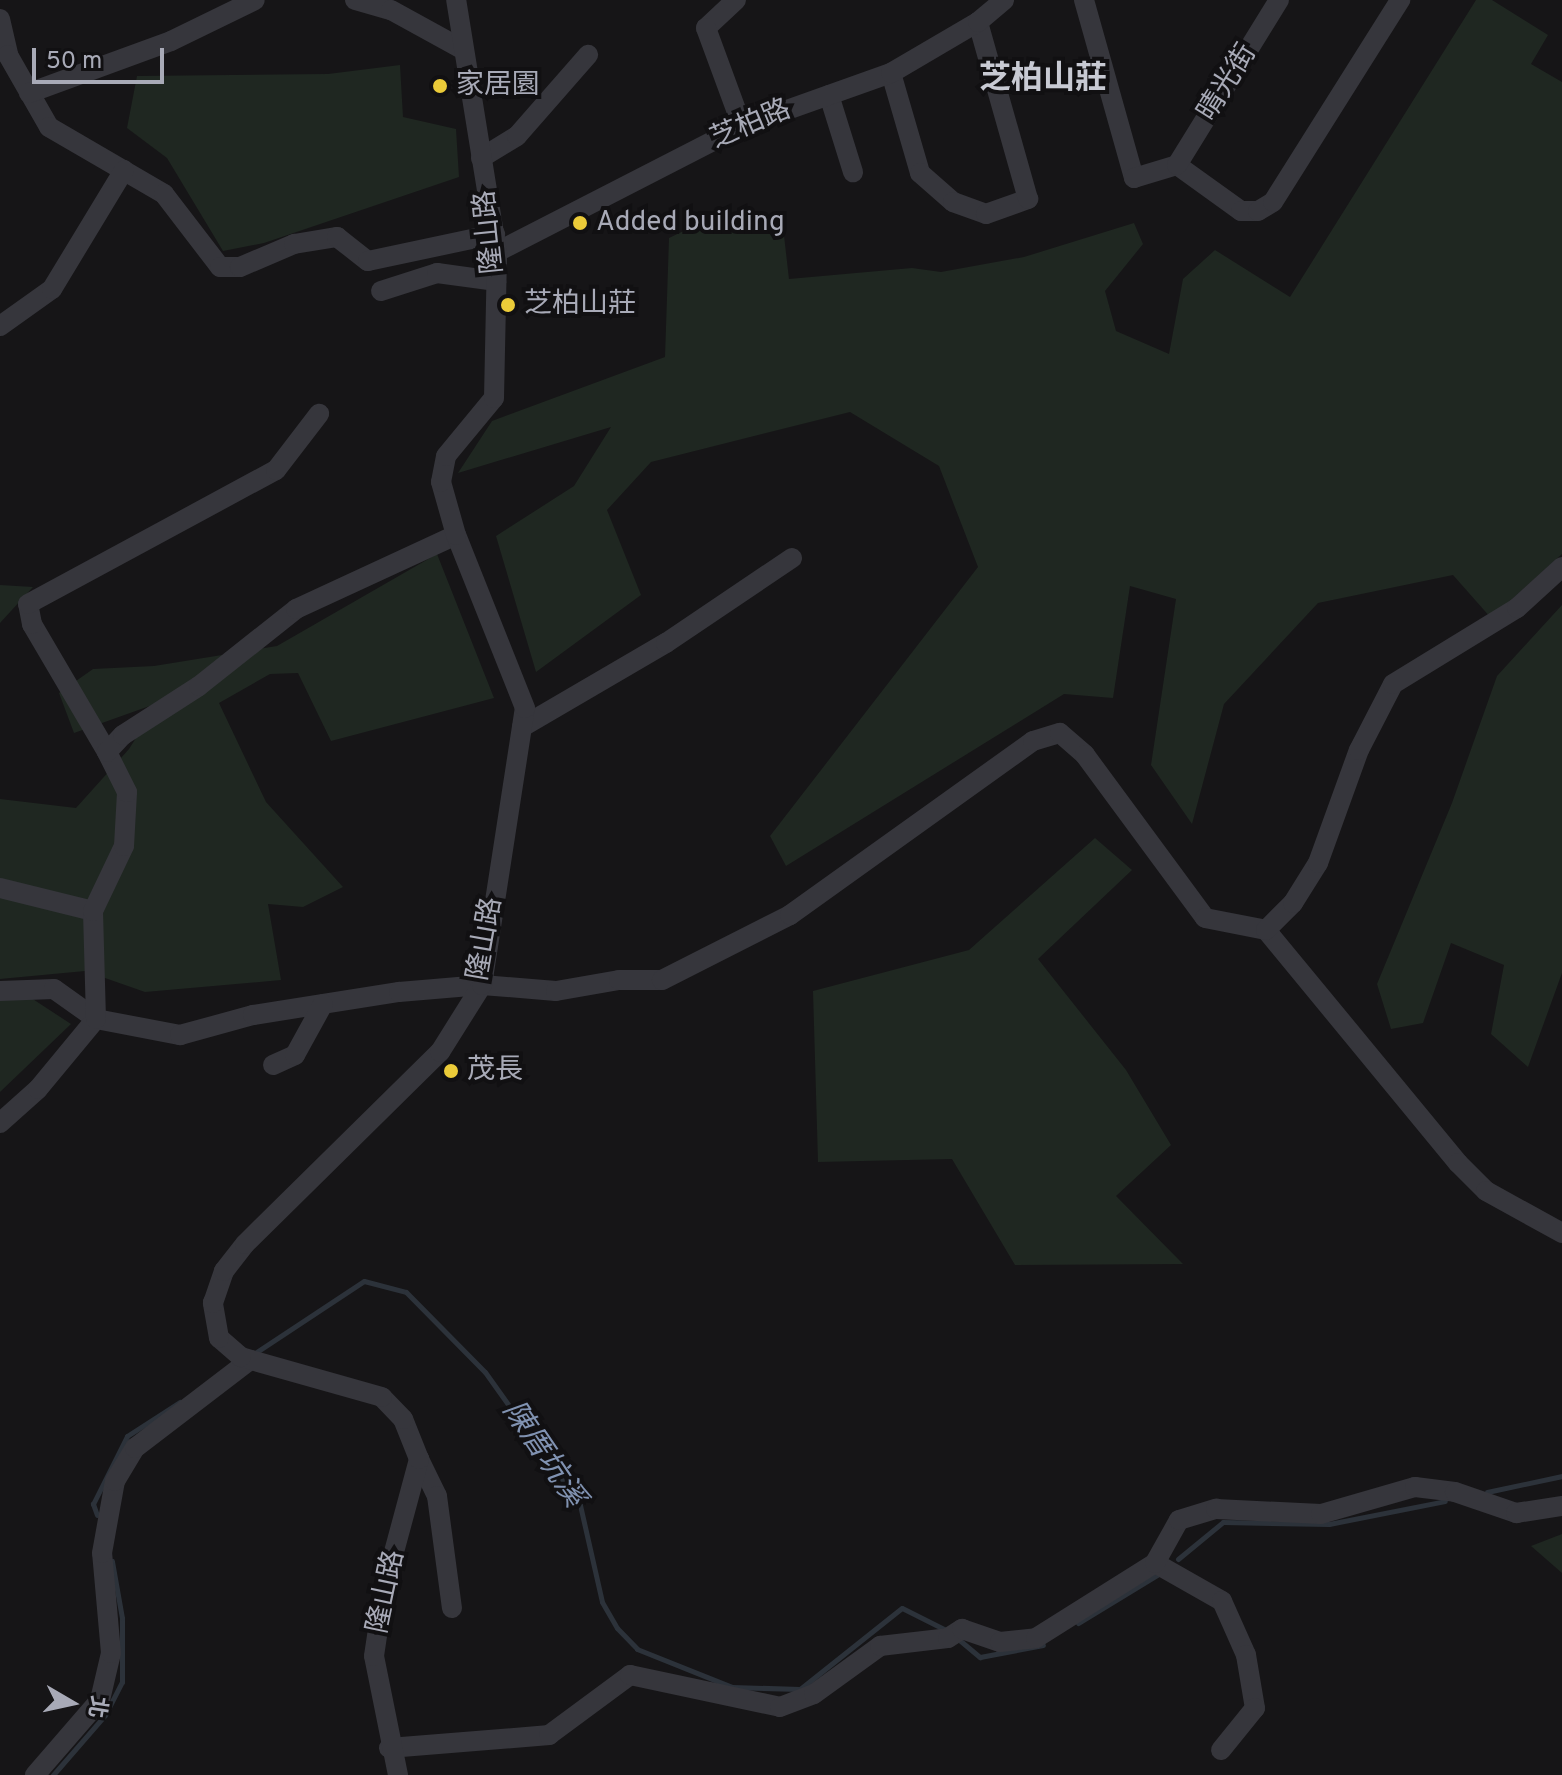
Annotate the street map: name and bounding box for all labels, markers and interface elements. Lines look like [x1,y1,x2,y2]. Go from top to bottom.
scale bar [36,32,168,82]
street label: 晴光街 [1191,38,1265,128]
text: 50 m [46,47,102,77]
district label: 芝柏山莊 [979,61,1107,99]
place label: 家居園 [456,69,540,103]
marker: 家居園 [431,77,449,95]
street label: 芝柏路 [706,93,796,157]
street label: 隆山路 [469,188,511,276]
place label: Added building [596,206,785,240]
marker: Added building [571,214,589,232]
place label: 芝柏山莊 [524,288,636,322]
marker: 芝柏山莊 [499,296,517,314]
street label: 隆山路 [462,895,510,983]
place label: 茂長 [467,1054,523,1088]
marker: 茂長 [442,1062,460,1080]
water label: 陳厝坑溪 [494,1395,590,1515]
street label: 隆山路 [362,1547,412,1637]
north arrow [32,1663,112,1743]
text: 北 [81,1694,111,1720]

